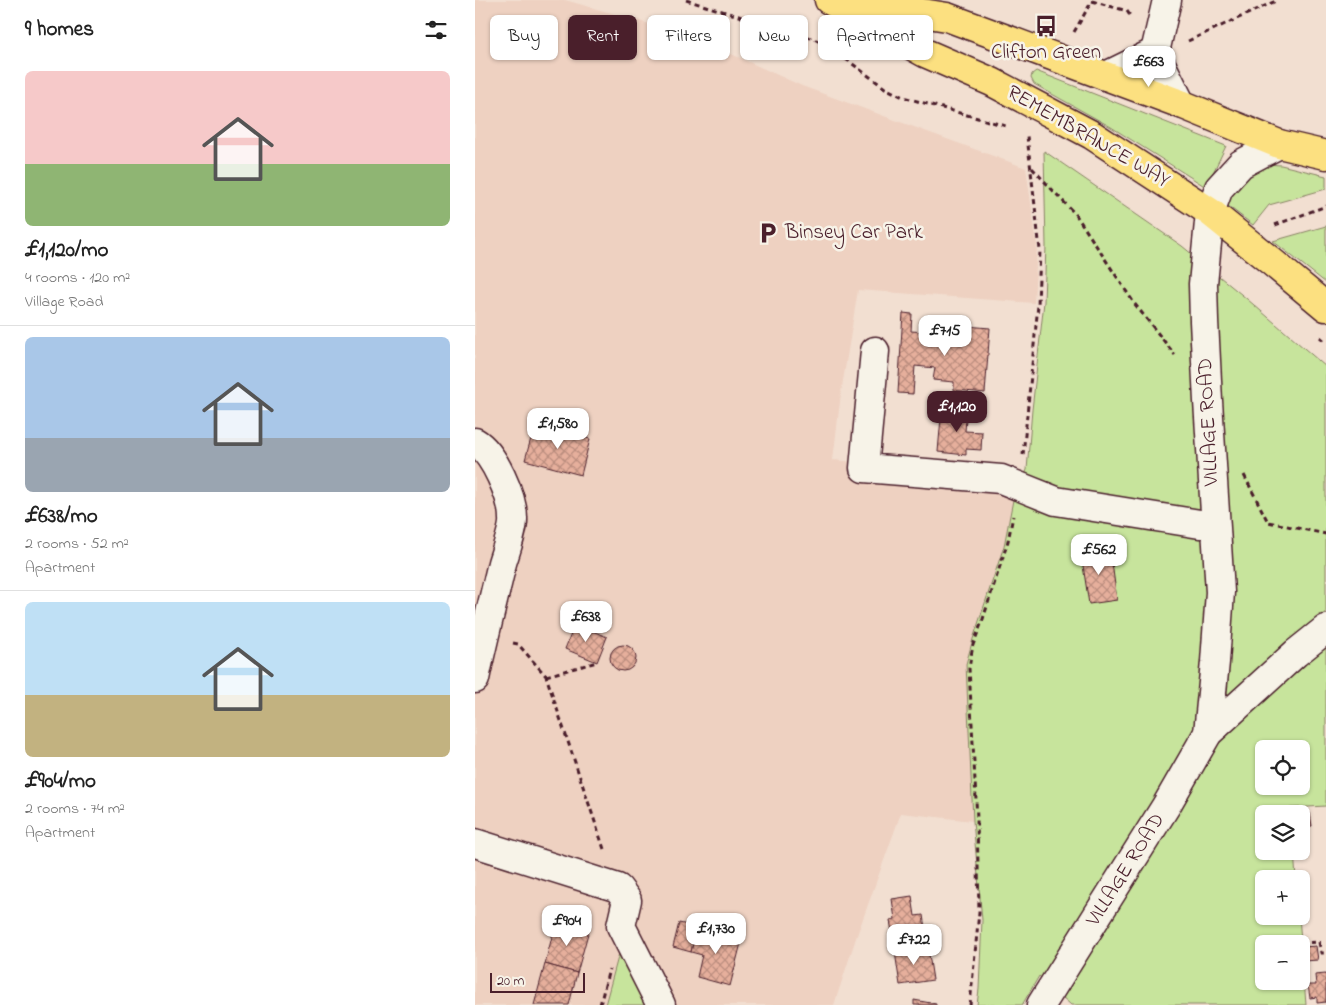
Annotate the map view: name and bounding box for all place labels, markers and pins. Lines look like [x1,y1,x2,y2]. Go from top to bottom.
bus stop icon: Clifton Green [1033,13,1059,39]
place label: Clifton Green [991,38,1101,68]
pin: £663 [1119,46,1179,88]
place label: Binsey Car Park [784,218,924,250]
parking icon: Binsey Car Park [755,220,781,246]
pin: £715 [915,314,975,357]
pin: £1,120 [916,390,998,433]
pin: £1,580 [517,408,599,450]
pin: £562 [1069,534,1129,576]
pin: £638 [556,600,616,643]
pin: £904 [537,904,597,947]
pin: £1,730 [675,912,757,955]
pin: £722 [884,924,944,966]

